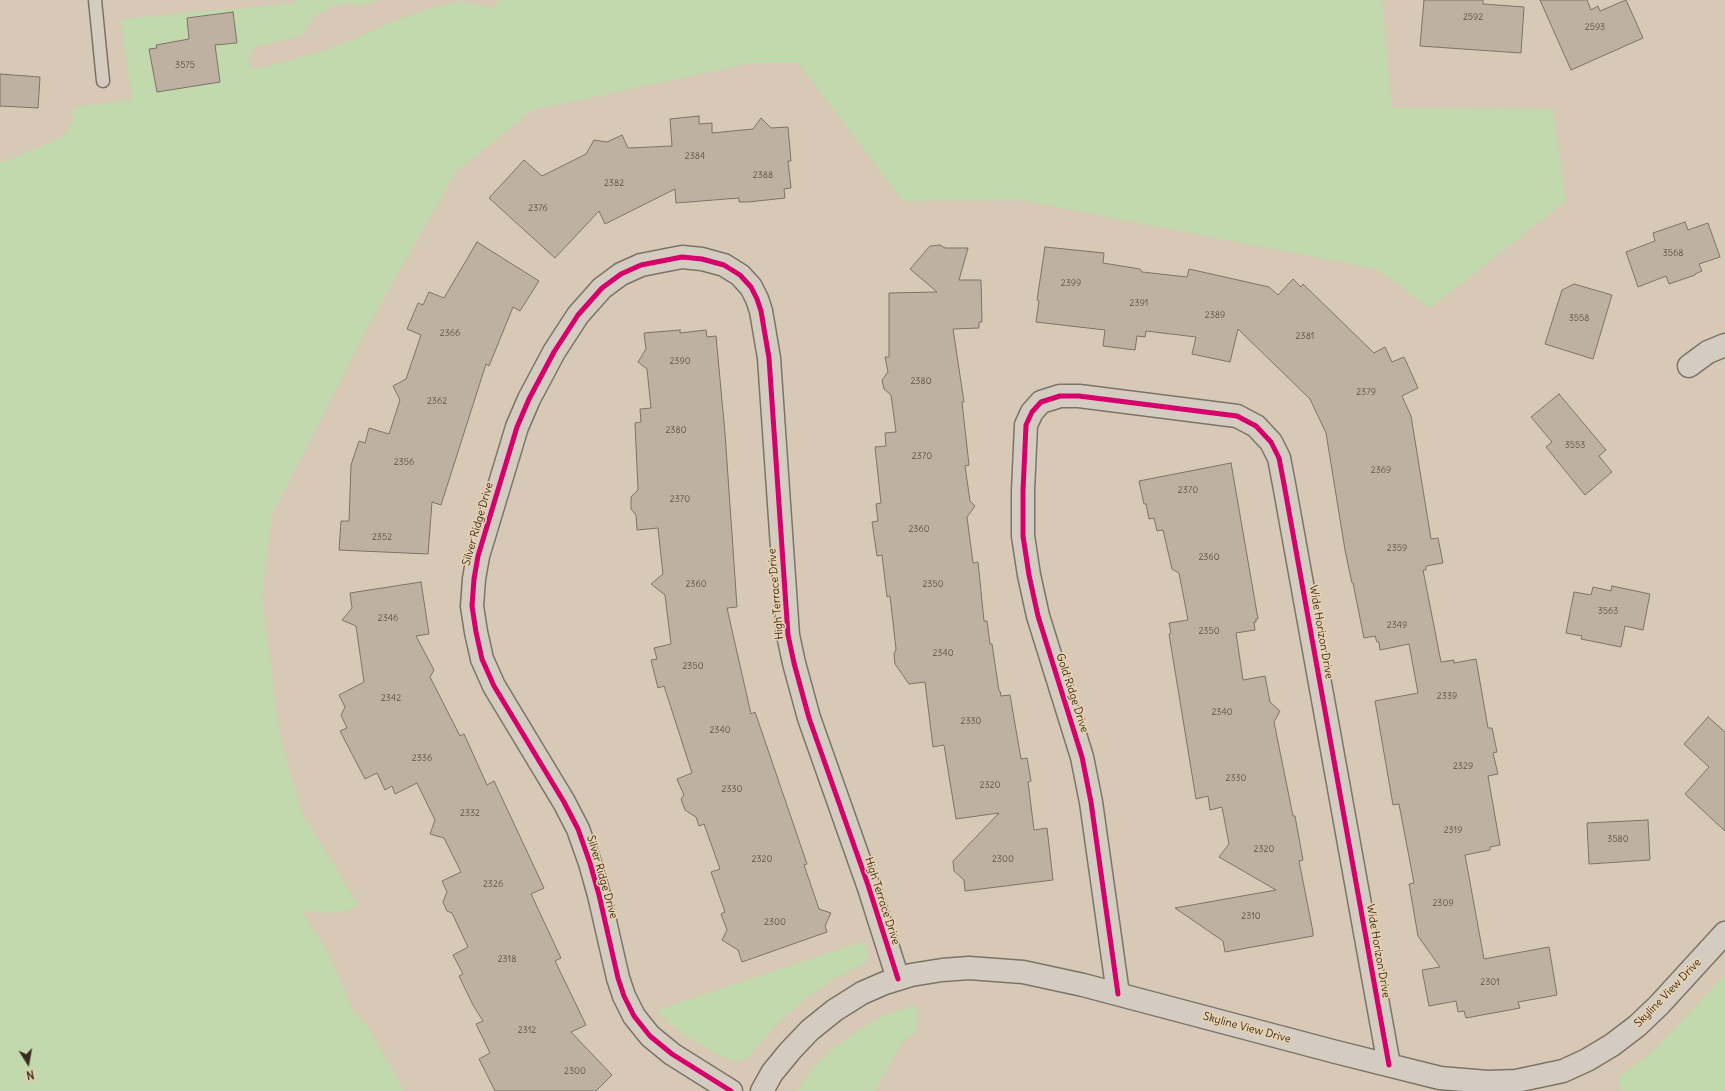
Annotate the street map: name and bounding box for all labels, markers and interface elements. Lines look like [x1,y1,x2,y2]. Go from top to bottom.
house number: 2592 [1463,12,1483,22]
house number: 2593 [1585,22,1605,32]
house number: 3575 [175,60,195,70]
house number: 2384 [685,151,705,161]
house number: 2388 [753,170,773,180]
house number: 2382 [604,178,624,188]
house number: 2376 [528,203,548,213]
house number: 3568 [1663,248,1683,258]
house number: 2399 [1061,278,1081,288]
house number: 2391 [1130,298,1148,308]
house number: 2389 [1205,310,1225,320]
house number: 3558 [1569,313,1589,323]
house number: 2366 [440,328,460,338]
house number: 2381 [1296,331,1314,341]
house number: 2390 [669,356,691,366]
house number: 2380 [910,376,932,386]
house number: 2379 [1356,387,1376,397]
house number: 2362 [427,396,447,406]
house number: 2380 [665,425,687,435]
house number: 3553 [1565,440,1585,450]
house number: 2370 [912,451,932,461]
house number: 2356 [394,457,414,467]
house number: 2369 [1371,465,1391,475]
street label: Silver Ridge Drive [460,481,496,567]
house number: 2370 [1178,485,1198,495]
house number: 2370 [670,494,690,504]
house number: 2360 [908,524,930,534]
house number: 2352 [372,532,392,542]
house number: 2359 [1387,543,1407,553]
street label: High Terrace Drive [765,548,787,640]
house number: 2360 [1198,552,1220,562]
house number: 2360 [685,579,707,589]
house number: 2350 [922,579,944,589]
street label: Wide Horizon Drive [1306,584,1336,680]
house number: 3563 [1598,606,1618,616]
house number: 2346 [378,613,398,623]
house number: 2349 [1387,620,1407,630]
house number: 2350 [1198,626,1220,636]
house number: 2340 [932,648,954,658]
street label: Gold Ridge Drive [1053,652,1091,734]
house number: 2350 [682,661,704,671]
house number: 2339 [1437,691,1457,701]
house number: 2342 [381,693,401,703]
house number: 2340 [1211,707,1233,717]
house number: 2330 [960,716,982,726]
house number: 2340 [709,725,731,735]
house number: 2336 [412,753,432,763]
house number: 2329 [1453,761,1473,771]
house number: 2330 [1225,773,1247,783]
house number: 2320 [980,780,1000,790]
house number: 2330 [721,784,743,794]
house number: 2332 [460,808,480,818]
house number: 2319 [1444,825,1462,835]
street label: Silver Ridge Drive [584,834,620,920]
house number: 3580 [1607,834,1629,844]
house number: 2320 [1254,844,1274,854]
house number: 2320 [752,854,772,864]
house number: 2300 [992,854,1014,864]
street label: High Terrace Drive [862,855,902,947]
house number: 2326 [483,879,503,889]
house number: 2309 [1432,898,1454,908]
street label: Wide Horizon Drive [1363,903,1393,999]
house number: 2310 [1241,911,1261,921]
house number: 2300 [764,917,786,927]
house number: 2318 [498,954,516,964]
street label: Skyline View Drive [1632,956,1704,1030]
house number: 2301 [1480,977,1500,987]
street label: Skyline View Drive [1202,1010,1292,1046]
house number: 2312 [518,1025,536,1035]
north arrow [8,1043,48,1083]
house number: 2300 [564,1066,586,1076]
text: N [25,1067,35,1082]

